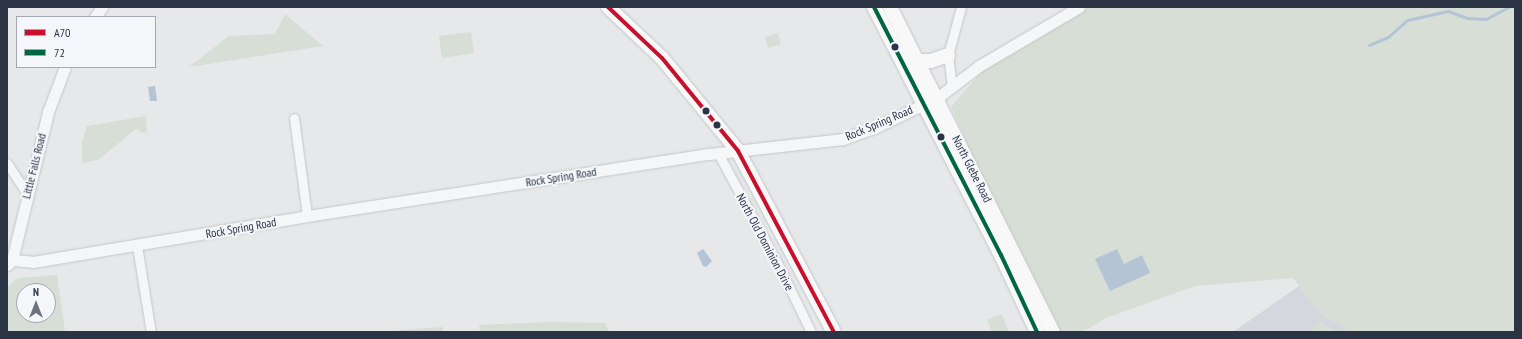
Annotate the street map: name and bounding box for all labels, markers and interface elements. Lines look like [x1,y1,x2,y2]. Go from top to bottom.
legend [16,16,156,68]
text: A70 [54,25,70,40]
unlabelled marker [890,42,900,52]
text: 72 [54,45,65,60]
street label: Rock Spring Road [843,102,915,144]
unlabelled marker [701,106,711,116]
unlabelled marker [712,120,722,130]
street label: Little Falls Road [19,132,49,200]
unlabelled marker [936,132,946,142]
street label: North Glebe Road [949,133,995,205]
street label: Rock Spring Road [524,164,598,190]
street label: North Old Dominion Drive [733,191,797,293]
street label: Rock Spring Road [204,215,278,241]
north arrow [16,283,56,323]
text: N [33,285,39,299]

